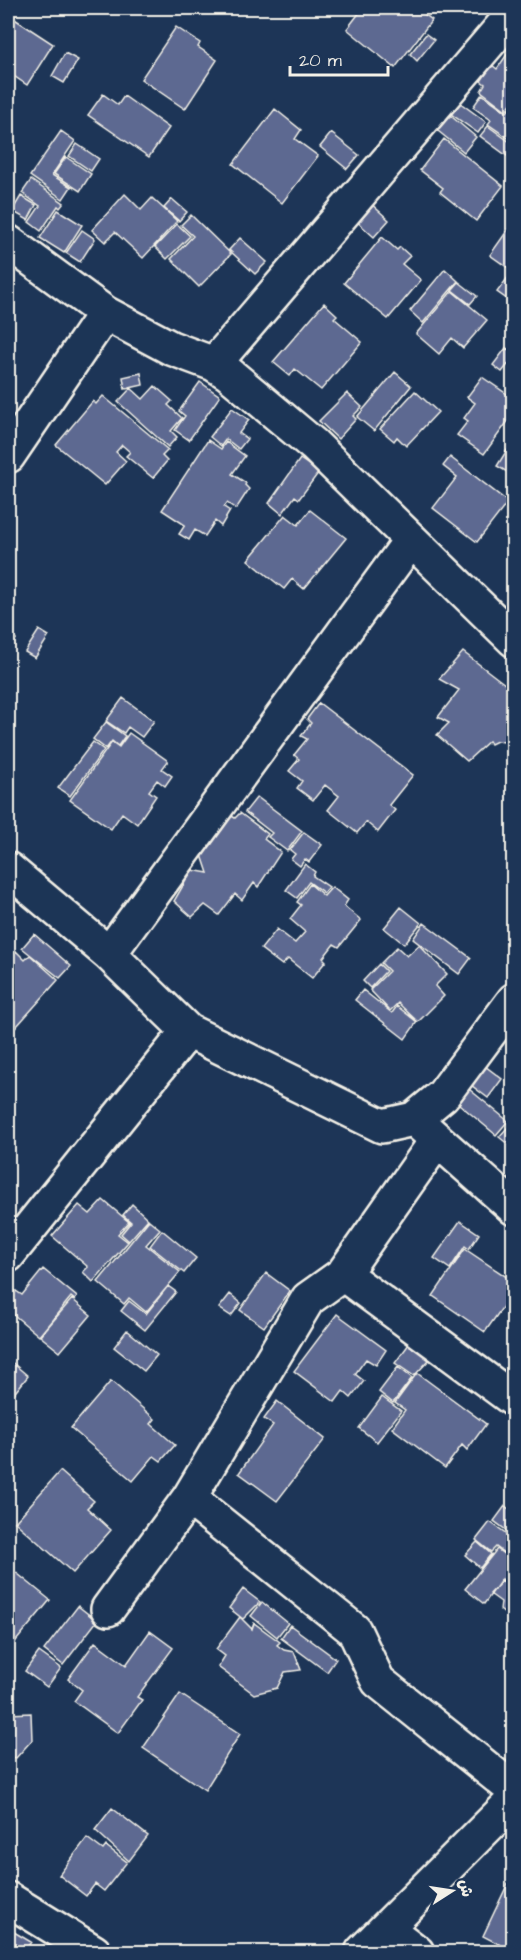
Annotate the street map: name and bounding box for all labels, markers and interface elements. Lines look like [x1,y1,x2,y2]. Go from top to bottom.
scale bar [290,39,388,77]
text: 20 m [299,48,342,73]
north arrow [422,1861,482,1921]
text: ش [453,1877,478,1899]

